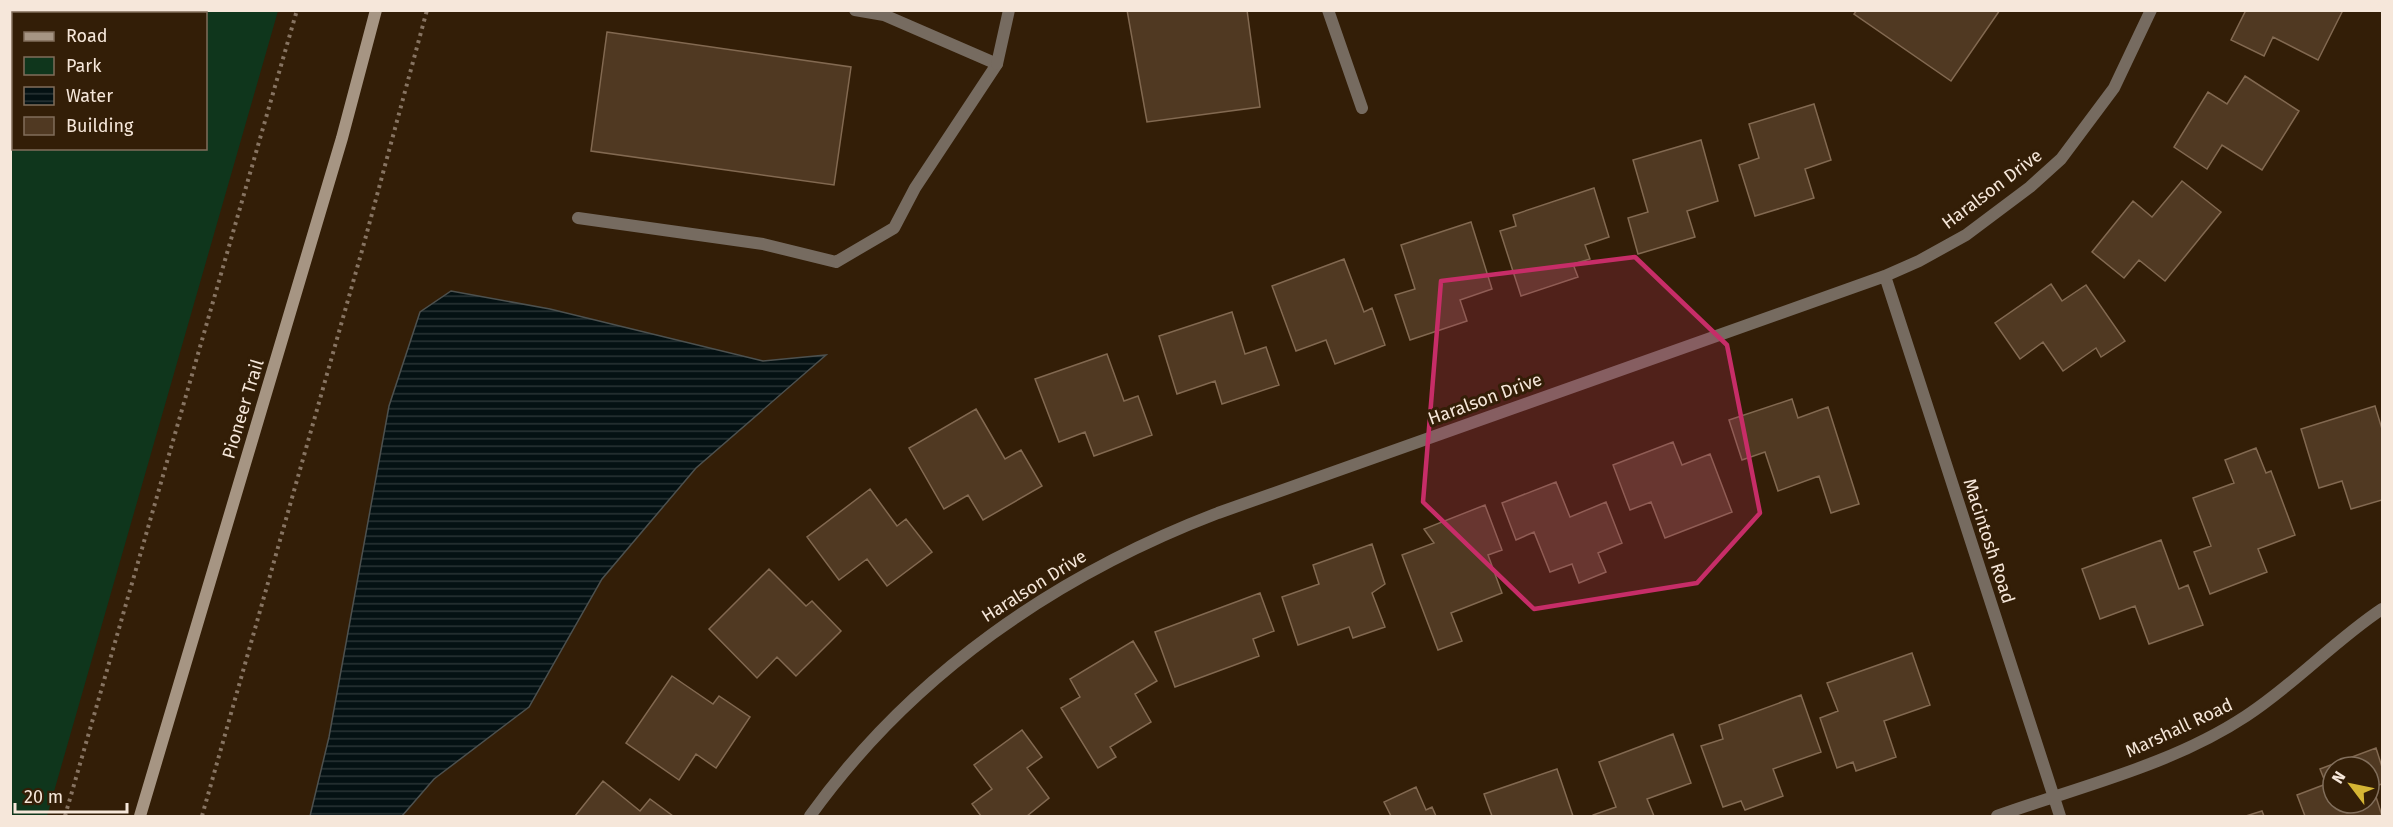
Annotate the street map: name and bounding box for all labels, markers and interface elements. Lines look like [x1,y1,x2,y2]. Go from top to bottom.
legend [12,12,207,150]
text: Road [66,25,108,47]
text: Park [66,55,102,77]
text: Water [66,85,113,107]
text: Building [66,115,134,137]
street label: Haralson Drive [1938,144,2046,234]
street label: Pioneer Trail [217,356,269,462]
street label: Haralson Drive [1425,368,1545,430]
street label: Macintosh Road [1958,476,2020,606]
street label: Haralson Drive [977,545,1091,627]
street label: Marshall Road [2122,694,2236,762]
north arrow [2321,755,2381,815]
text: N [2328,768,2350,787]
scale bar [15,776,128,814]
text: 20 m [24,786,63,808]

